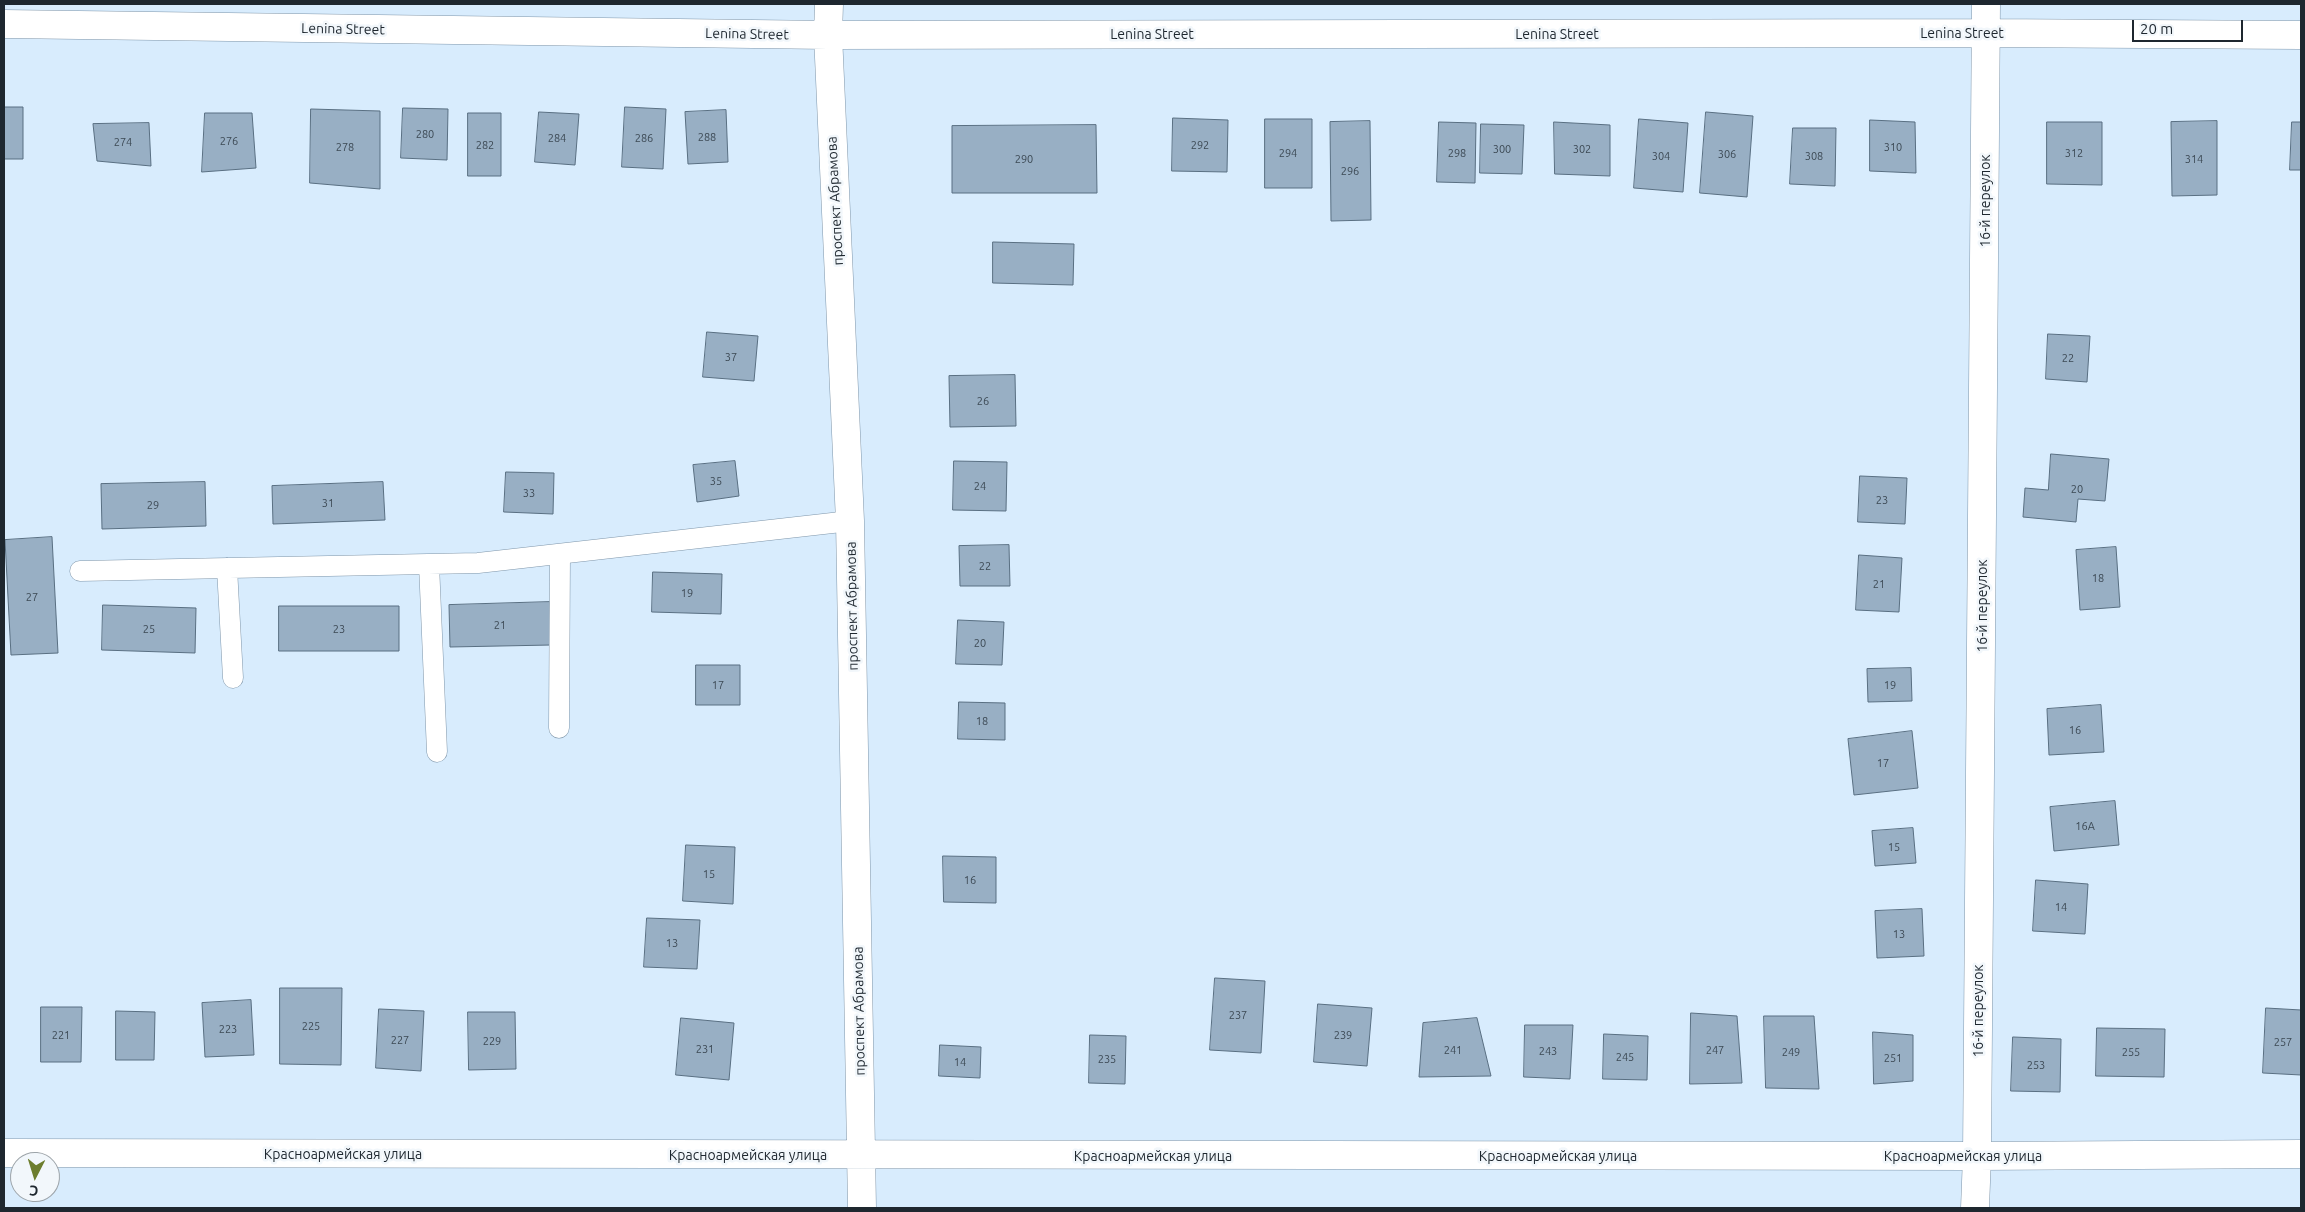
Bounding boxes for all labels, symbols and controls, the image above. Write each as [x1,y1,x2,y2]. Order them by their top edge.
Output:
scale bar [2135,10,2246,42]
street label: Lenina Street [301,20,385,38]
text: 20 m [2140,20,2173,37]
street label: Lenina Street [705,25,789,43]
street label: Lenina Street [1920,25,2004,41]
street label: Lenina Street [1110,26,1194,42]
street label: Lenina Street [1515,26,1599,42]
house number: 280 [416,127,434,141]
house number: 288 [698,130,716,144]
house number: 284 [548,131,566,145]
house number: 286 [635,131,653,145]
house number: 276 [220,134,238,148]
house number: 274 [114,135,132,149]
street label: проспект Абрамова [823,136,847,266]
house number: 282 [476,138,494,152]
house number: 292 [1191,138,1209,152]
house number: 278 [336,140,354,154]
house number: 310 [1884,140,1902,154]
house number: 300 [1493,142,1511,156]
house number: 302 [1573,142,1591,156]
house number: 294 [1279,146,1297,160]
house number: 298 [1448,146,1466,160]
house number: 312 [2065,146,2083,160]
house number: 306 [1718,147,1736,161]
house number: 304 [1652,149,1670,163]
house number: 308 [1805,149,1823,163]
house number: 290 [1015,152,1033,166]
house number: 314 [2185,152,2203,166]
street label: 16-й переулок [1977,154,1993,248]
house number: 296 [1341,164,1359,178]
house number: 37 [725,350,737,364]
house number: 22 [2062,351,2074,365]
house number: 26 [977,394,989,408]
house number: 35 [710,474,722,488]
house number: 24 [974,479,986,493]
house number: 20 [2071,482,2083,496]
house number: 33 [523,486,535,500]
house number: 23 [1876,493,1888,507]
house number: 31 [322,496,334,510]
house number: 29 [147,498,159,512]
street label: проспект Абрамова [842,541,862,671]
house number: 22 [979,559,991,573]
street label: 16-й переулок [1974,559,1990,653]
house number: 18 [2092,571,2104,585]
house number: 21 [1873,577,1885,591]
house number: 19 [681,586,693,600]
house number: 27 [26,590,38,604]
house number: 21 [494,618,506,632]
house number: 25 [143,622,155,636]
house number: 23 [333,622,345,636]
house number: 20 [974,636,986,650]
house number: 17 [712,678,724,692]
house number: 19 [1884,678,1896,692]
house number: 18 [976,714,988,728]
house number: 16 [2069,723,2081,737]
house number: 17 [1877,756,1889,770]
house number: 16А [2075,819,2095,833]
house number: 15 [1888,840,1900,854]
house number: 15 [703,867,715,881]
house number: 16 [964,873,976,887]
house number: 14 [2055,900,2067,914]
house number: 13 [1893,927,1905,941]
house number: 13 [666,936,678,950]
street label: проспект Абрамова [849,946,869,1076]
street label: 16-й переулок [1970,964,1986,1058]
house number: 237 [1229,1008,1247,1022]
house number: 225 [302,1019,320,1033]
house number: 223 [219,1022,237,1036]
house number: 221 [52,1028,70,1042]
house number: 239 [1334,1028,1352,1042]
house number: 227 [391,1033,409,1047]
house number: 229 [483,1034,501,1048]
house number: 257 [2274,1035,2292,1049]
house number: 231 [696,1042,714,1056]
house number: 241 [1444,1043,1462,1057]
house number: 247 [1706,1043,1724,1057]
house number: 243 [1539,1044,1557,1058]
house number: 249 [1782,1045,1800,1059]
house number: 255 [2122,1045,2140,1059]
house number: 245 [1616,1050,1634,1064]
house number: 251 [1884,1051,1902,1065]
house number: 235 [1098,1052,1116,1066]
house number: 14 [954,1055,966,1069]
house number: 253 [2027,1058,2045,1072]
street label: Красноармейская улица [264,1146,422,1162]
street label: Красноармейская улица [669,1147,827,1163]
street label: Красноармейская улица [1074,1148,1232,1164]
street label: Красноармейская улица [1479,1148,1637,1164]
street label: Красноармейская улица [1884,1148,2042,1164]
north arrow [10,1152,60,1202]
text: С [29,1183,39,1199]

